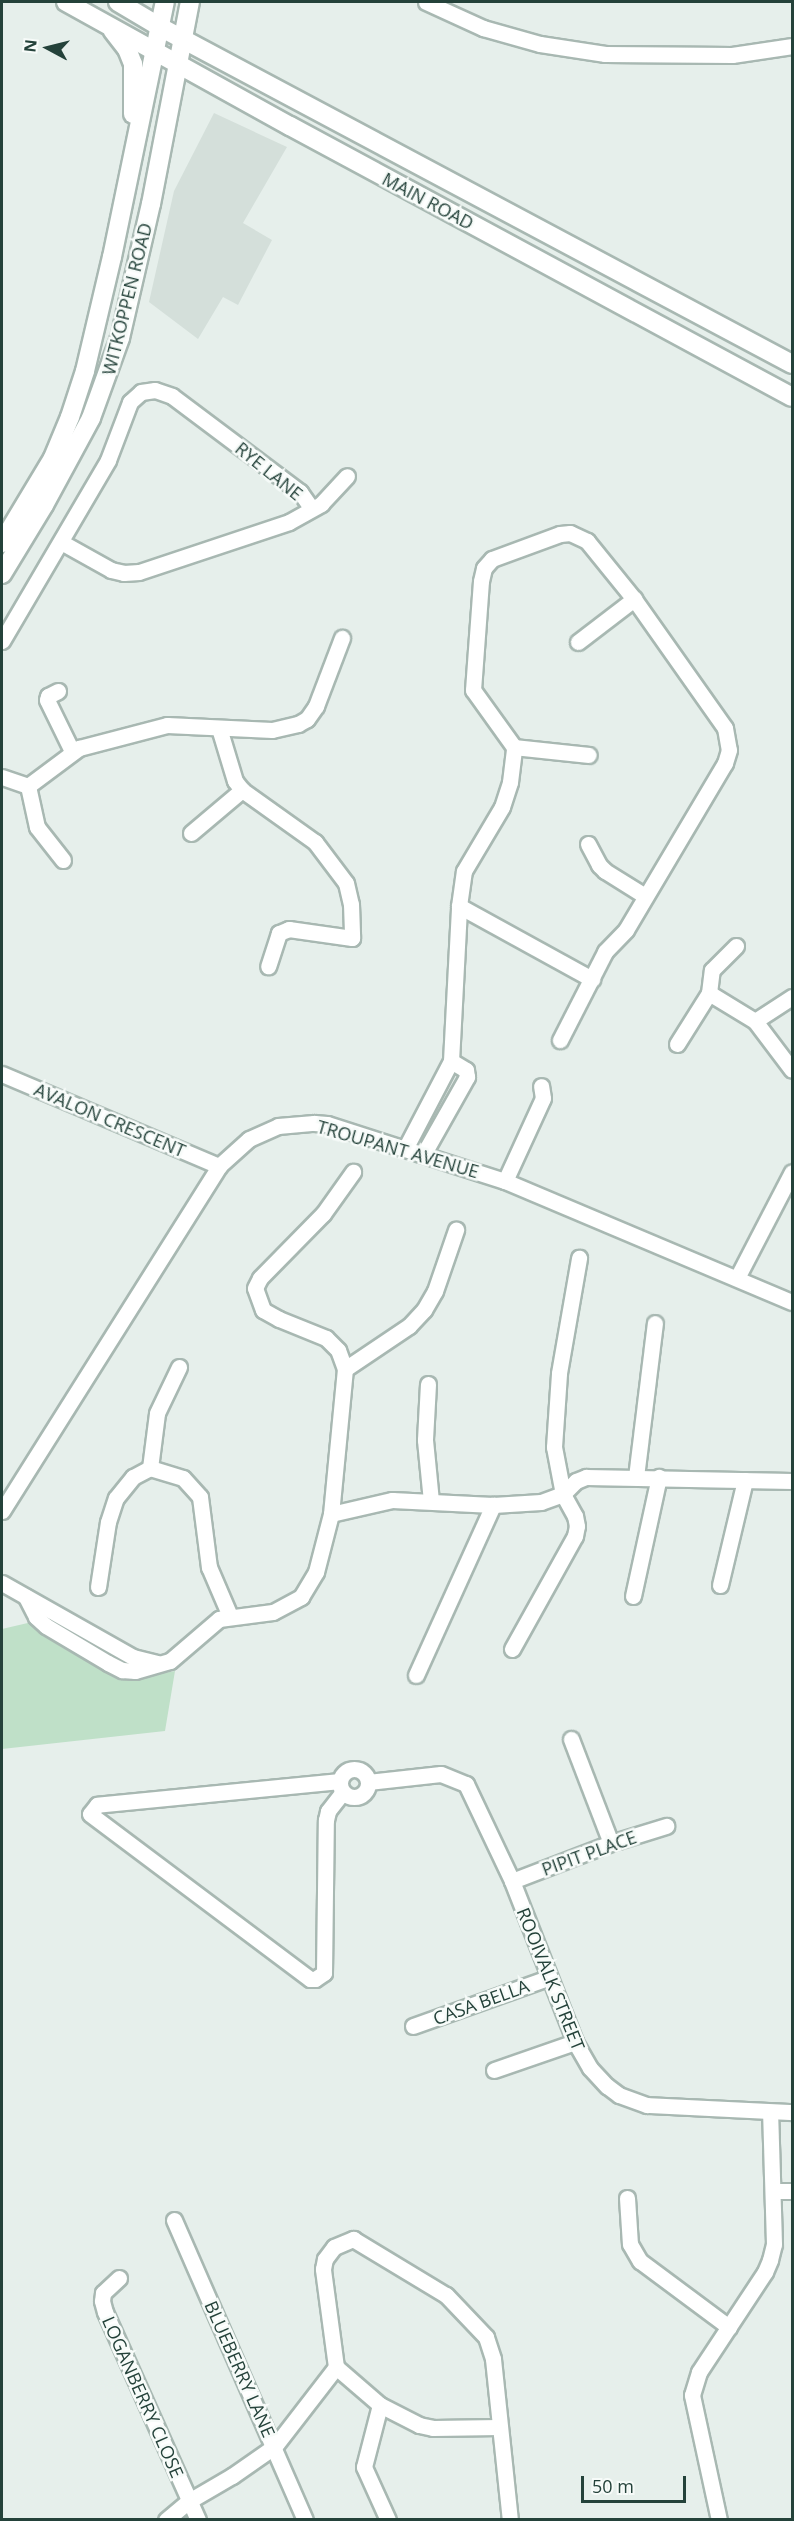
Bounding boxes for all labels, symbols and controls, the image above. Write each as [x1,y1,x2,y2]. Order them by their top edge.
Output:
north arrow [18,18,78,78]
text: N [18,38,42,54]
street label: MAIN ROAD [379,168,477,234]
street label: WITKOPPEN ROAD [98,221,156,377]
street label: RYE LANE [231,437,307,505]
street label: AVALON CRESCENT [31,1078,189,1162]
street label: TROUPANT AVENUE [315,1116,481,1182]
street label: PIPIT PLACE [539,1826,639,1880]
street label: ROOIVALK STREET [512,1904,590,2054]
street label: CASA BELLA [430,1975,532,2029]
street label: BLUEBERRY LANE [200,2297,280,2441]
street label: LOGANBERRY CLOSE [98,2313,188,2481]
scale bar [584,2464,689,2502]
text: 50 m [592,2474,634,2498]

